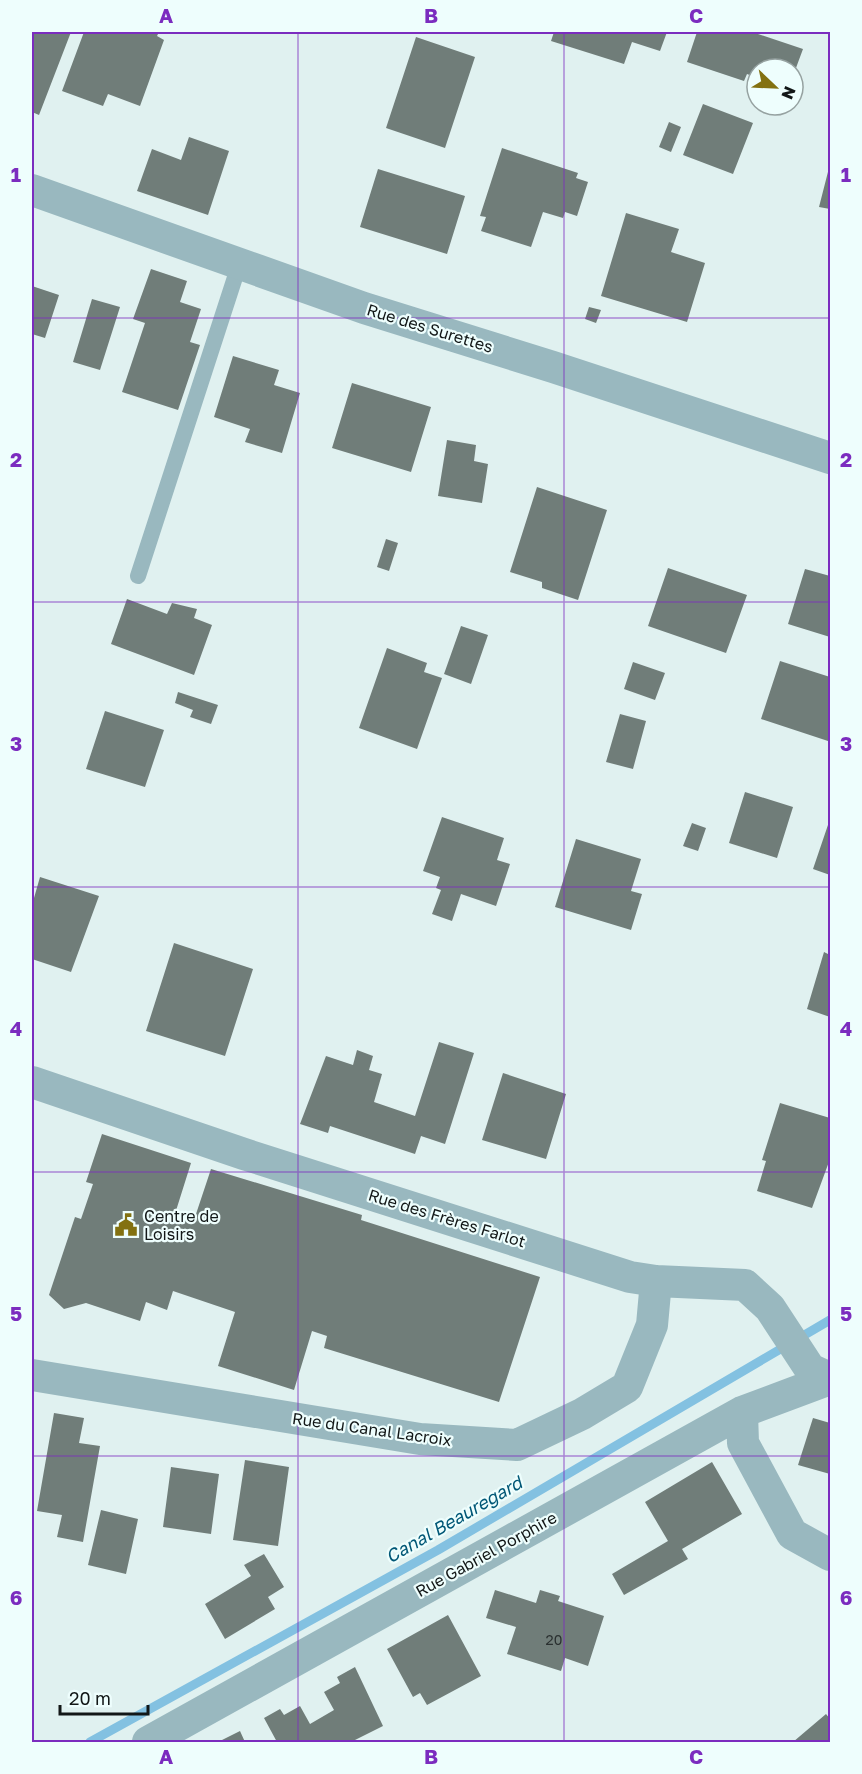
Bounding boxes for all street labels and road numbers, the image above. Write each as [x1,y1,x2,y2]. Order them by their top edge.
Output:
street label: Rue des Surettes [365,299,495,357]
street label: Rue des Frères Farlot [366,1185,528,1251]
street label: Rue du Canal Lacroix [291,1408,453,1450]
street label: Rue Gabriel Porphire [412,1507,560,1601]

